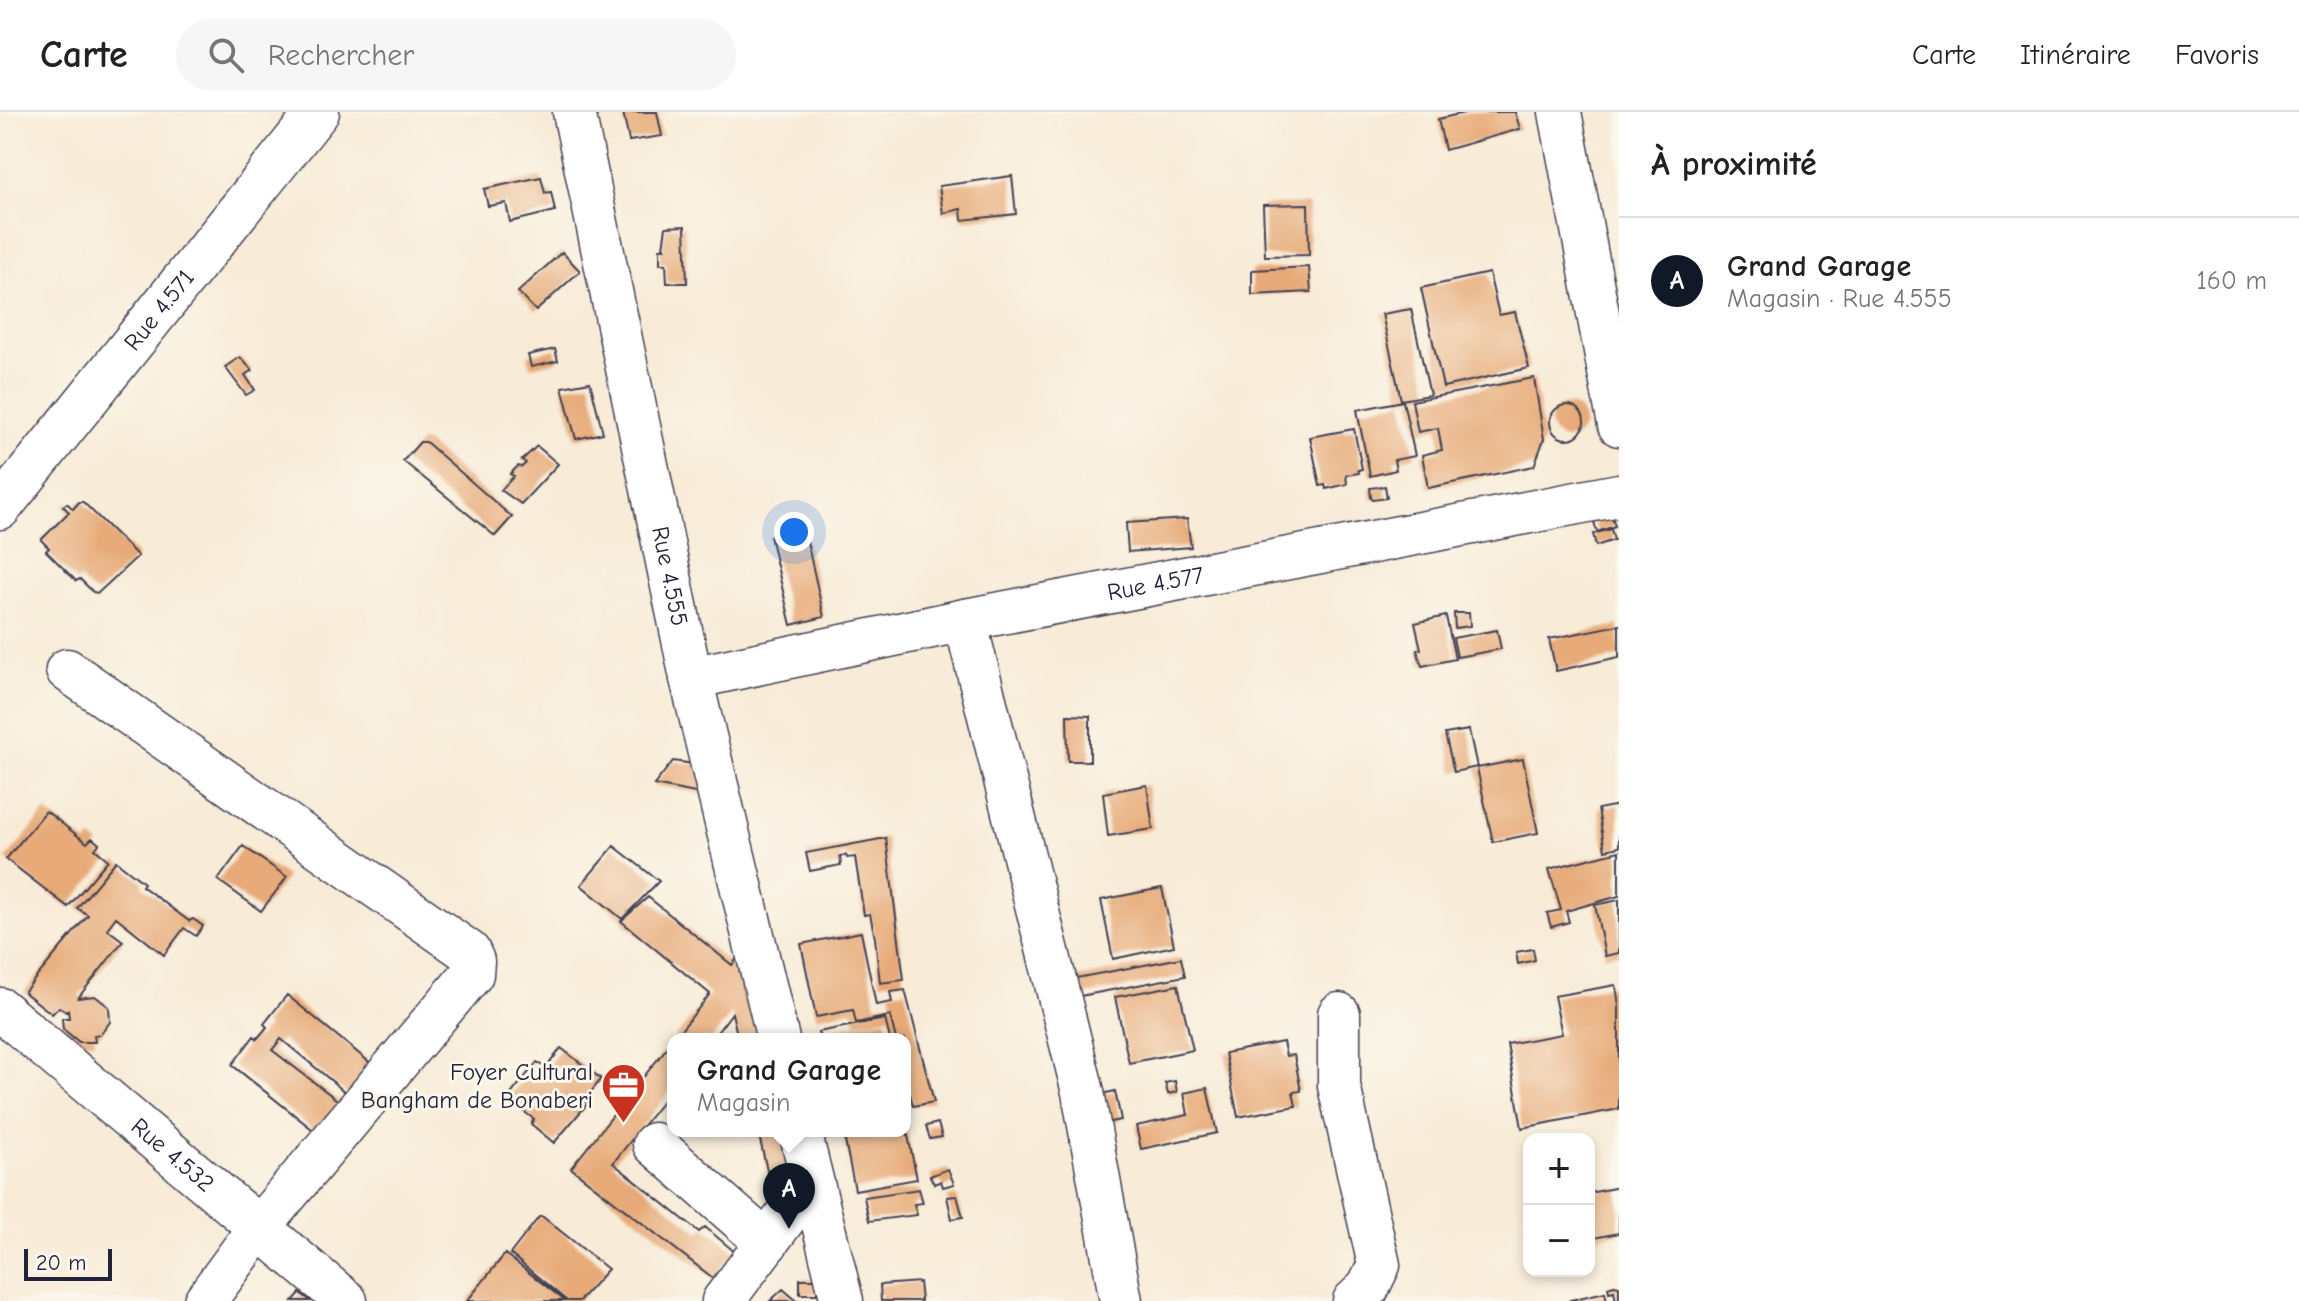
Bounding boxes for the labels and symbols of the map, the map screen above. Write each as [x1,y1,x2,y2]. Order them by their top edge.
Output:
street label: Rue 4.571 [118,264,200,356]
your location [774,512,814,552]
street label: Rue 4.555 [646,524,694,628]
street label: Rue 4.577 [1105,561,1206,607]
place label: Foyer Cultural Bangham de Bonaberi [361,1058,593,1114]
office icon: Foyer Cultural Bangham de Bonaberi [600,1062,648,1125]
street label: Rue 4.532 [126,1112,220,1198]
pin: A [763,1163,815,1229]
scale bar [24,1245,112,1281]

